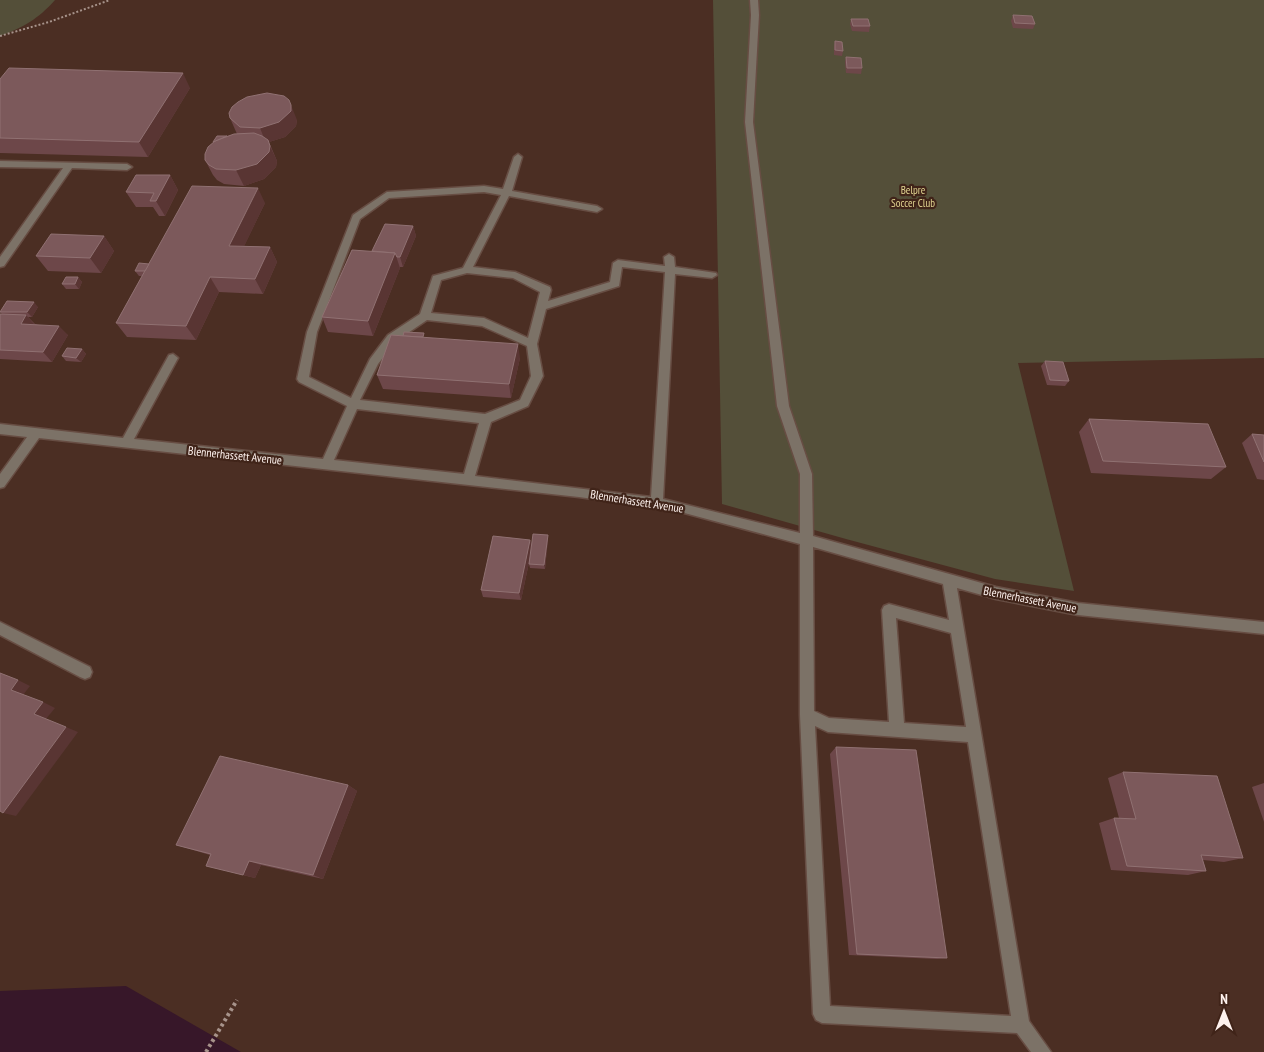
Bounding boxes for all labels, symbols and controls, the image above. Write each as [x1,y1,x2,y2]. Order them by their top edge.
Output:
park label: Belpre Soccer Club [891,183,935,210]
street label: Blennerhassett Avenue [187,443,283,467]
street label: Blennerhassett Avenue [589,486,685,516]
street label: Blennerhassett Avenue [982,583,1078,615]
north arrow [1199,987,1249,1037]
text: N [1220,990,1228,1008]

